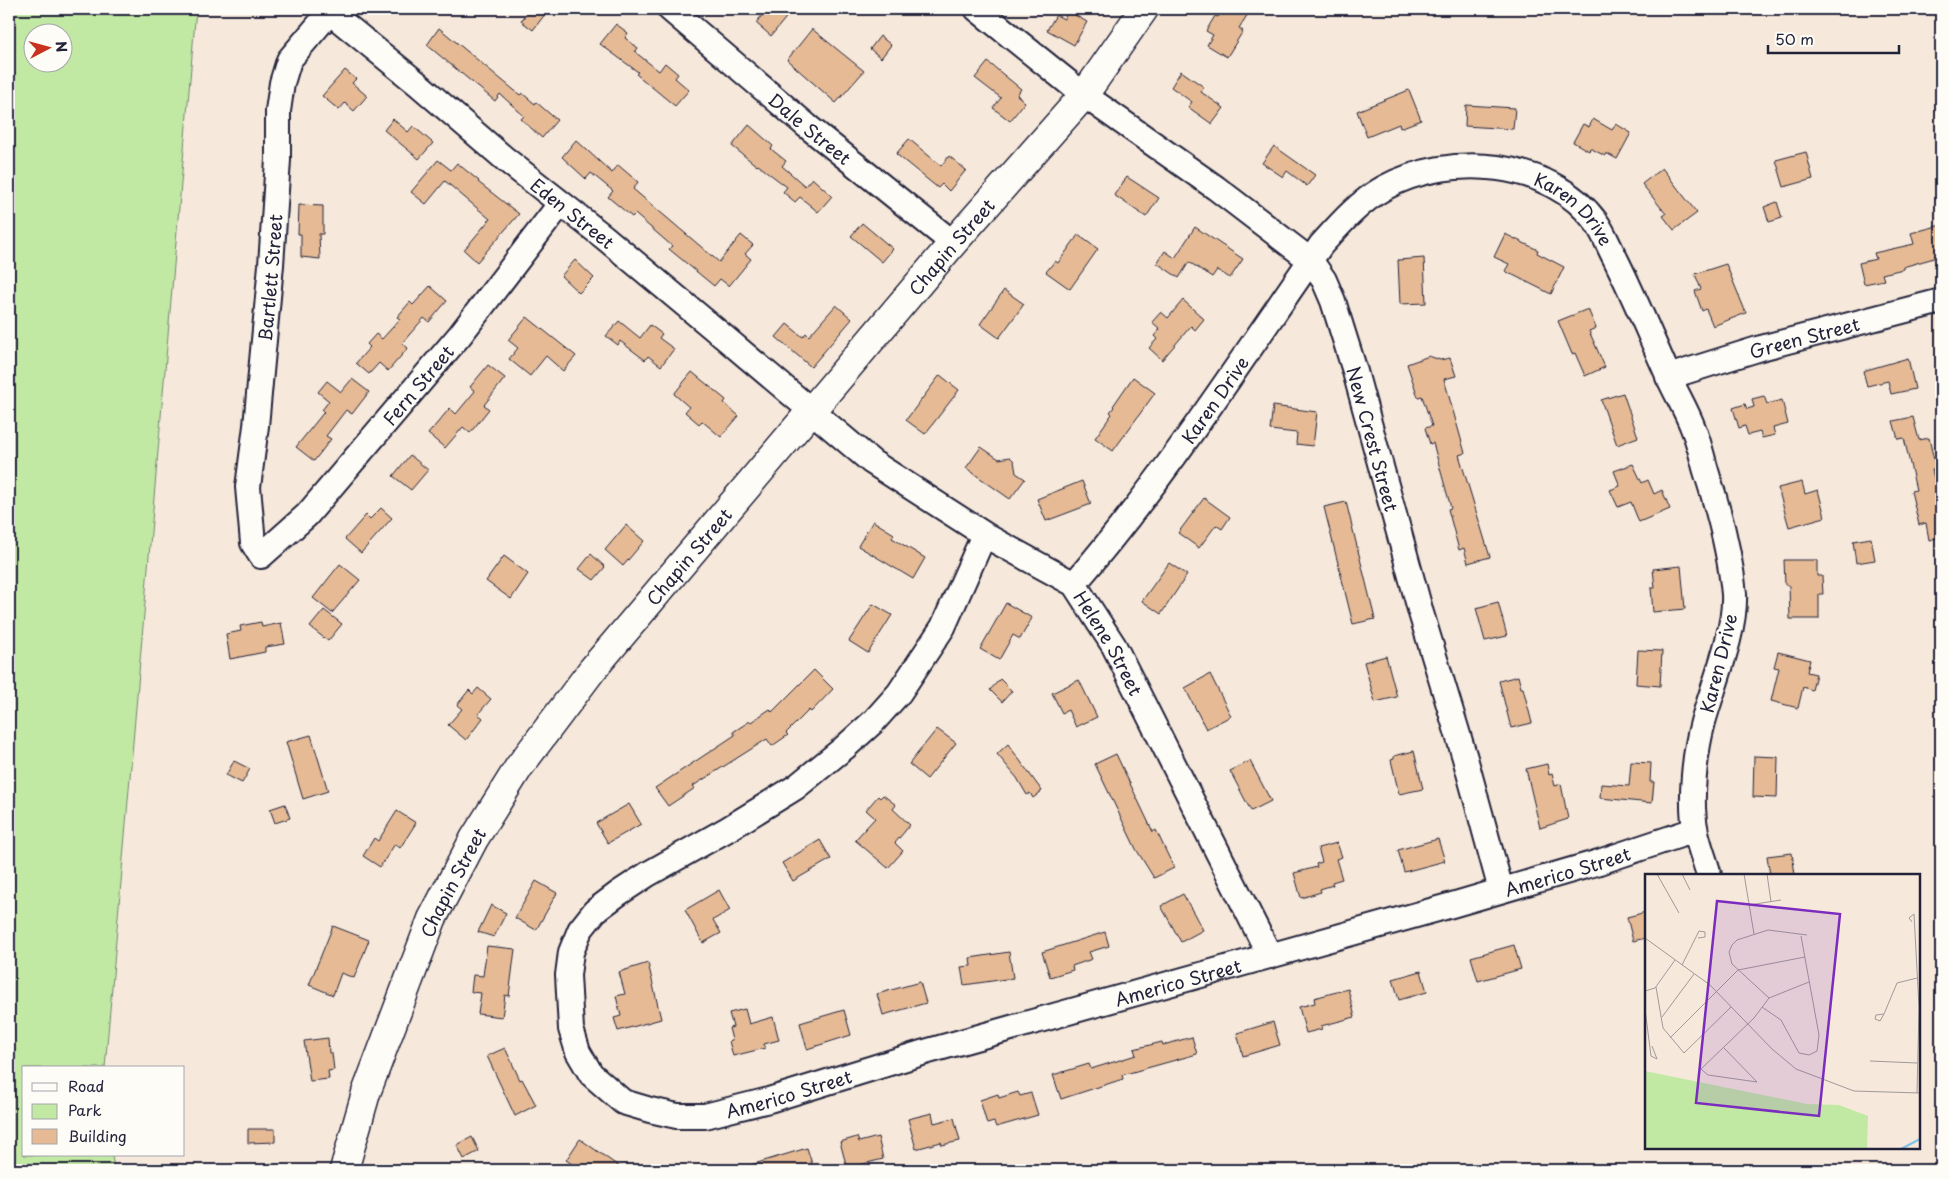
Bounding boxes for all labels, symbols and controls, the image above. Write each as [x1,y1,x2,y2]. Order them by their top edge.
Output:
north arrow [22,22,72,72]
scale bar [1768,22,1899,54]
text: 50 m [1775,27,1814,50]
text: N [50,40,72,53]
street label: Dale Street [763,86,858,170]
street label: Karen Drive [1530,165,1620,250]
street label: Eden Street [525,171,621,254]
street label: Chapin Street [901,192,1000,301]
street label: Bartlett Street [250,213,288,342]
street label: Green Street [1746,309,1862,364]
street label: Fern Street [376,339,460,431]
street label: Karen Drive [1174,350,1255,449]
street label: New Crest Street [1341,363,1406,514]
street label: Chapin Street [639,501,737,611]
street label: Helene Street [1068,585,1150,700]
street label: Karen Drive [1693,611,1743,715]
street label: Chapin Street [413,822,492,941]
street label: Americo Street [1501,839,1634,902]
inset map [1645,874,1920,1149]
street label: Americo Street [1112,951,1244,1012]
street label: Americo Street [723,1062,855,1124]
legend [22,1066,185,1156]
text: Road [68,1074,104,1097]
text: Park [68,1098,102,1121]
text: Building [68,1124,127,1147]

